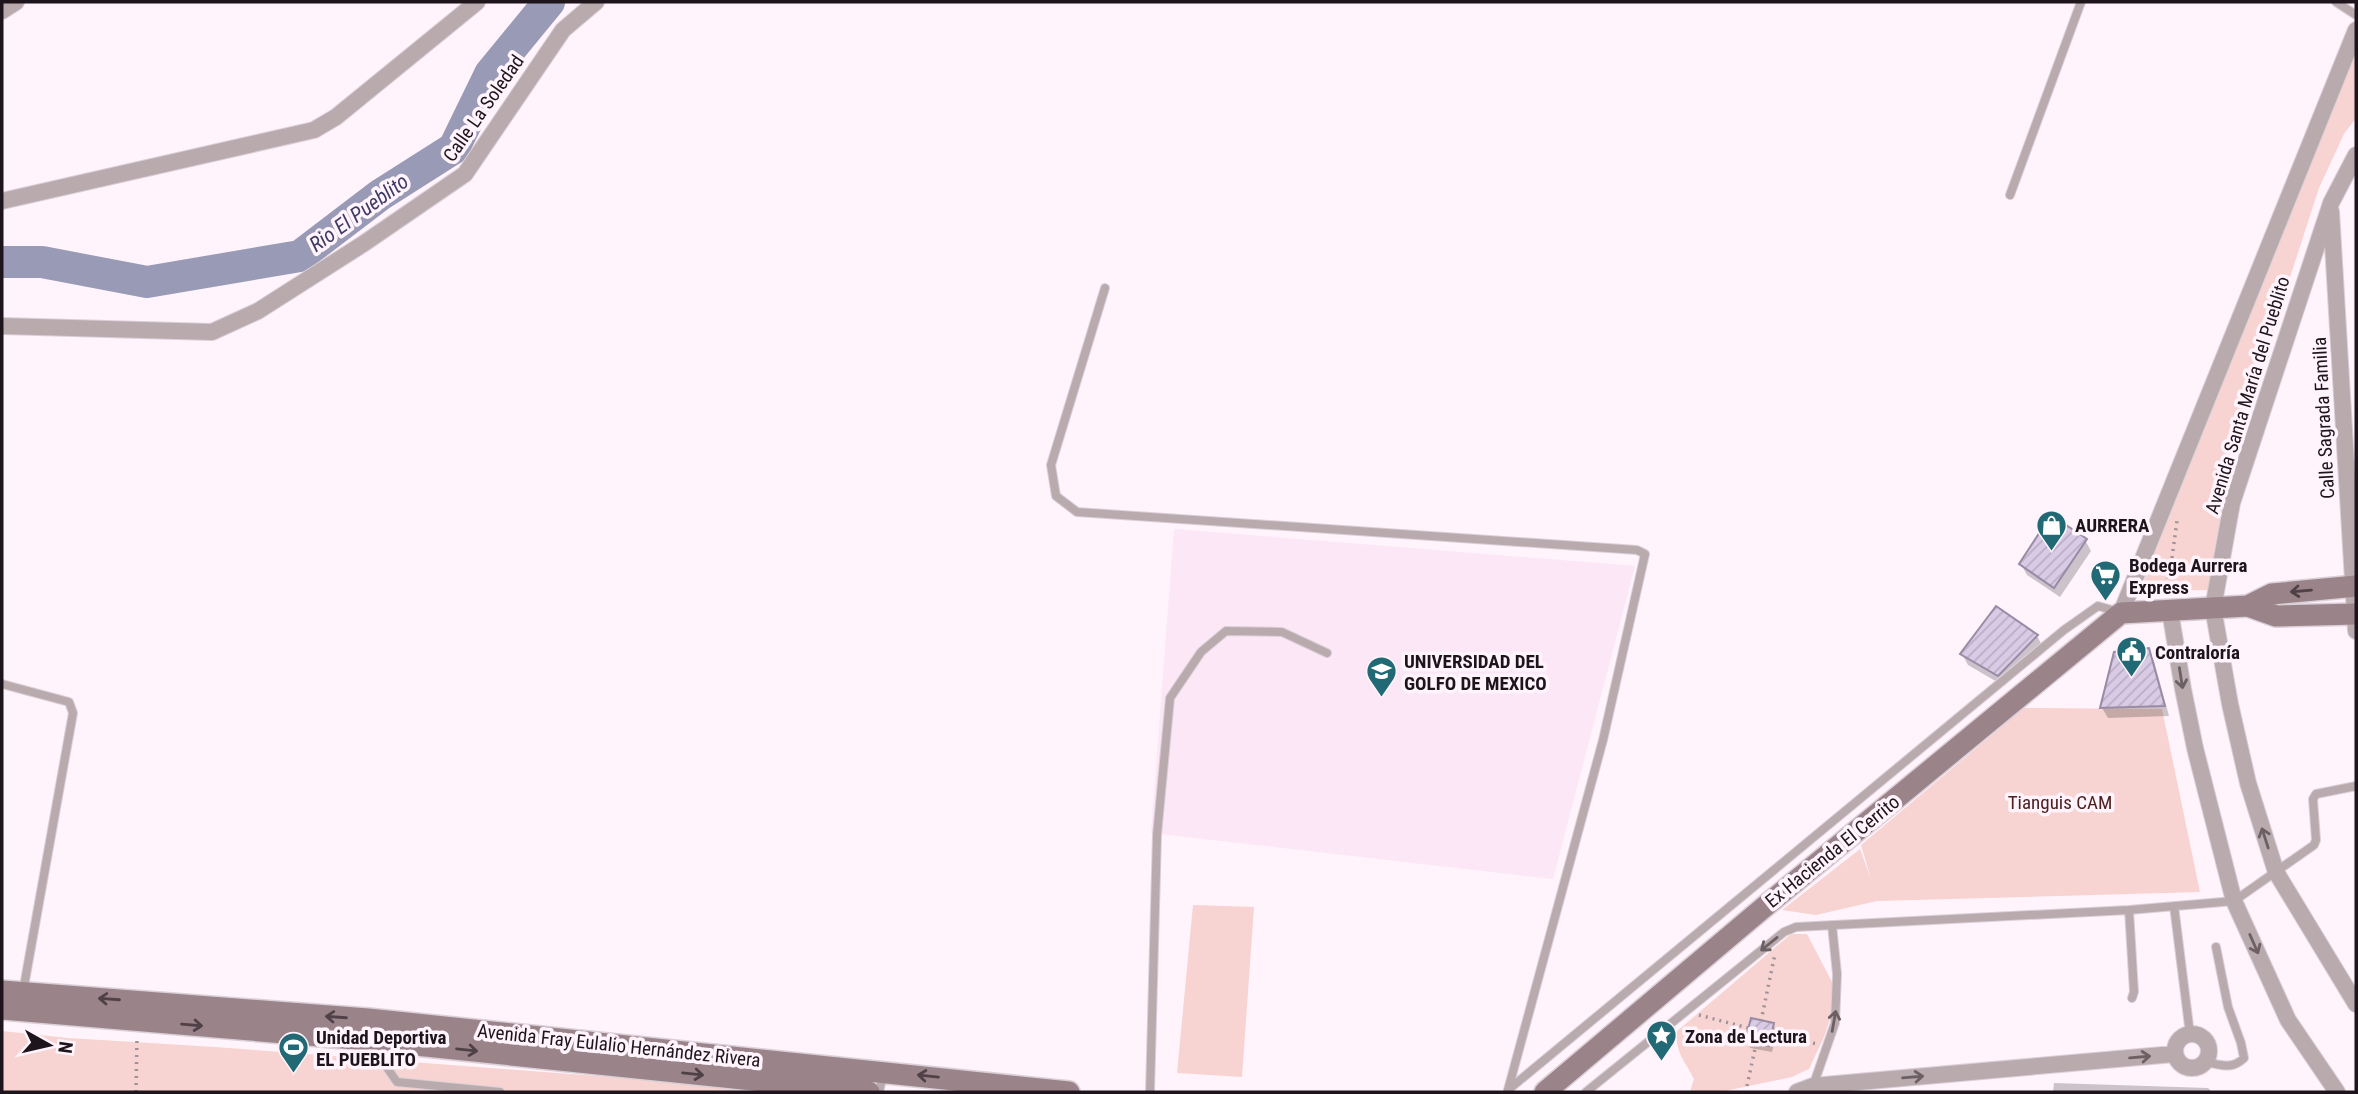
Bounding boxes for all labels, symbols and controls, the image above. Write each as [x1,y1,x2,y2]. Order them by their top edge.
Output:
street label: Calle La Soledad [438,51,529,166]
water label: Rio El Pueblito [305,169,413,257]
street label: Avenida Santa María del Pueblito [2200,274,2295,517]
street label: Calle Sagrada Familia [2308,336,2339,499]
shop icon: AURRERA [2035,508,2069,552]
place label: AURRERA [2075,514,2150,537]
place label: Bodega Aurrera Express [2129,554,2248,599]
supermarket icon: Bodega Aurrera Express [2089,559,2123,603]
one-way arrow [2290,585,2312,598]
public building icon: Contraloría [2115,635,2149,679]
place label: Contraloría [2155,641,2240,664]
place label: UNIVERSIDAD DEL GOLFO DE MEXICO [1404,650,1547,695]
school or university icon: UNIVERSIDAD DEL GOLFO DE MEXICO [1364,655,1398,699]
one-way arrow [2175,667,2188,689]
street label: Ex Hacienda El Cerrito [1761,790,1904,913]
park label: Tianguis CAM [2008,791,2112,814]
one-way arrow [2258,827,2270,849]
one-way arrow [2248,933,2261,955]
one-way arrow [1761,936,1779,952]
one-way arrow [99,992,121,1005]
north arrow [14,1010,84,1080]
one-way arrow [325,1010,348,1023]
one-way arrow [1828,1010,1841,1033]
one-way arrow [180,1019,203,1032]
street label: Avenida Fray Eulalio Hernández Rivera [476,1019,762,1072]
place icon: Zona de Lectura [1645,1019,1679,1063]
place label: Zona de Lectura [1685,1025,1807,1048]
place label: Unidad Deportiva EL PUEBLITO [316,1026,447,1071]
sports icon: Unidad Deportiva EL PUEBLITO [276,1031,310,1075]
text: N [53,1040,78,1055]
one-way arrow [455,1044,478,1057]
one-way arrow [2128,1050,2150,1063]
one-way arrow [682,1068,704,1081]
one-way arrow [917,1070,940,1083]
one-way arrow [1901,1070,1924,1083]

